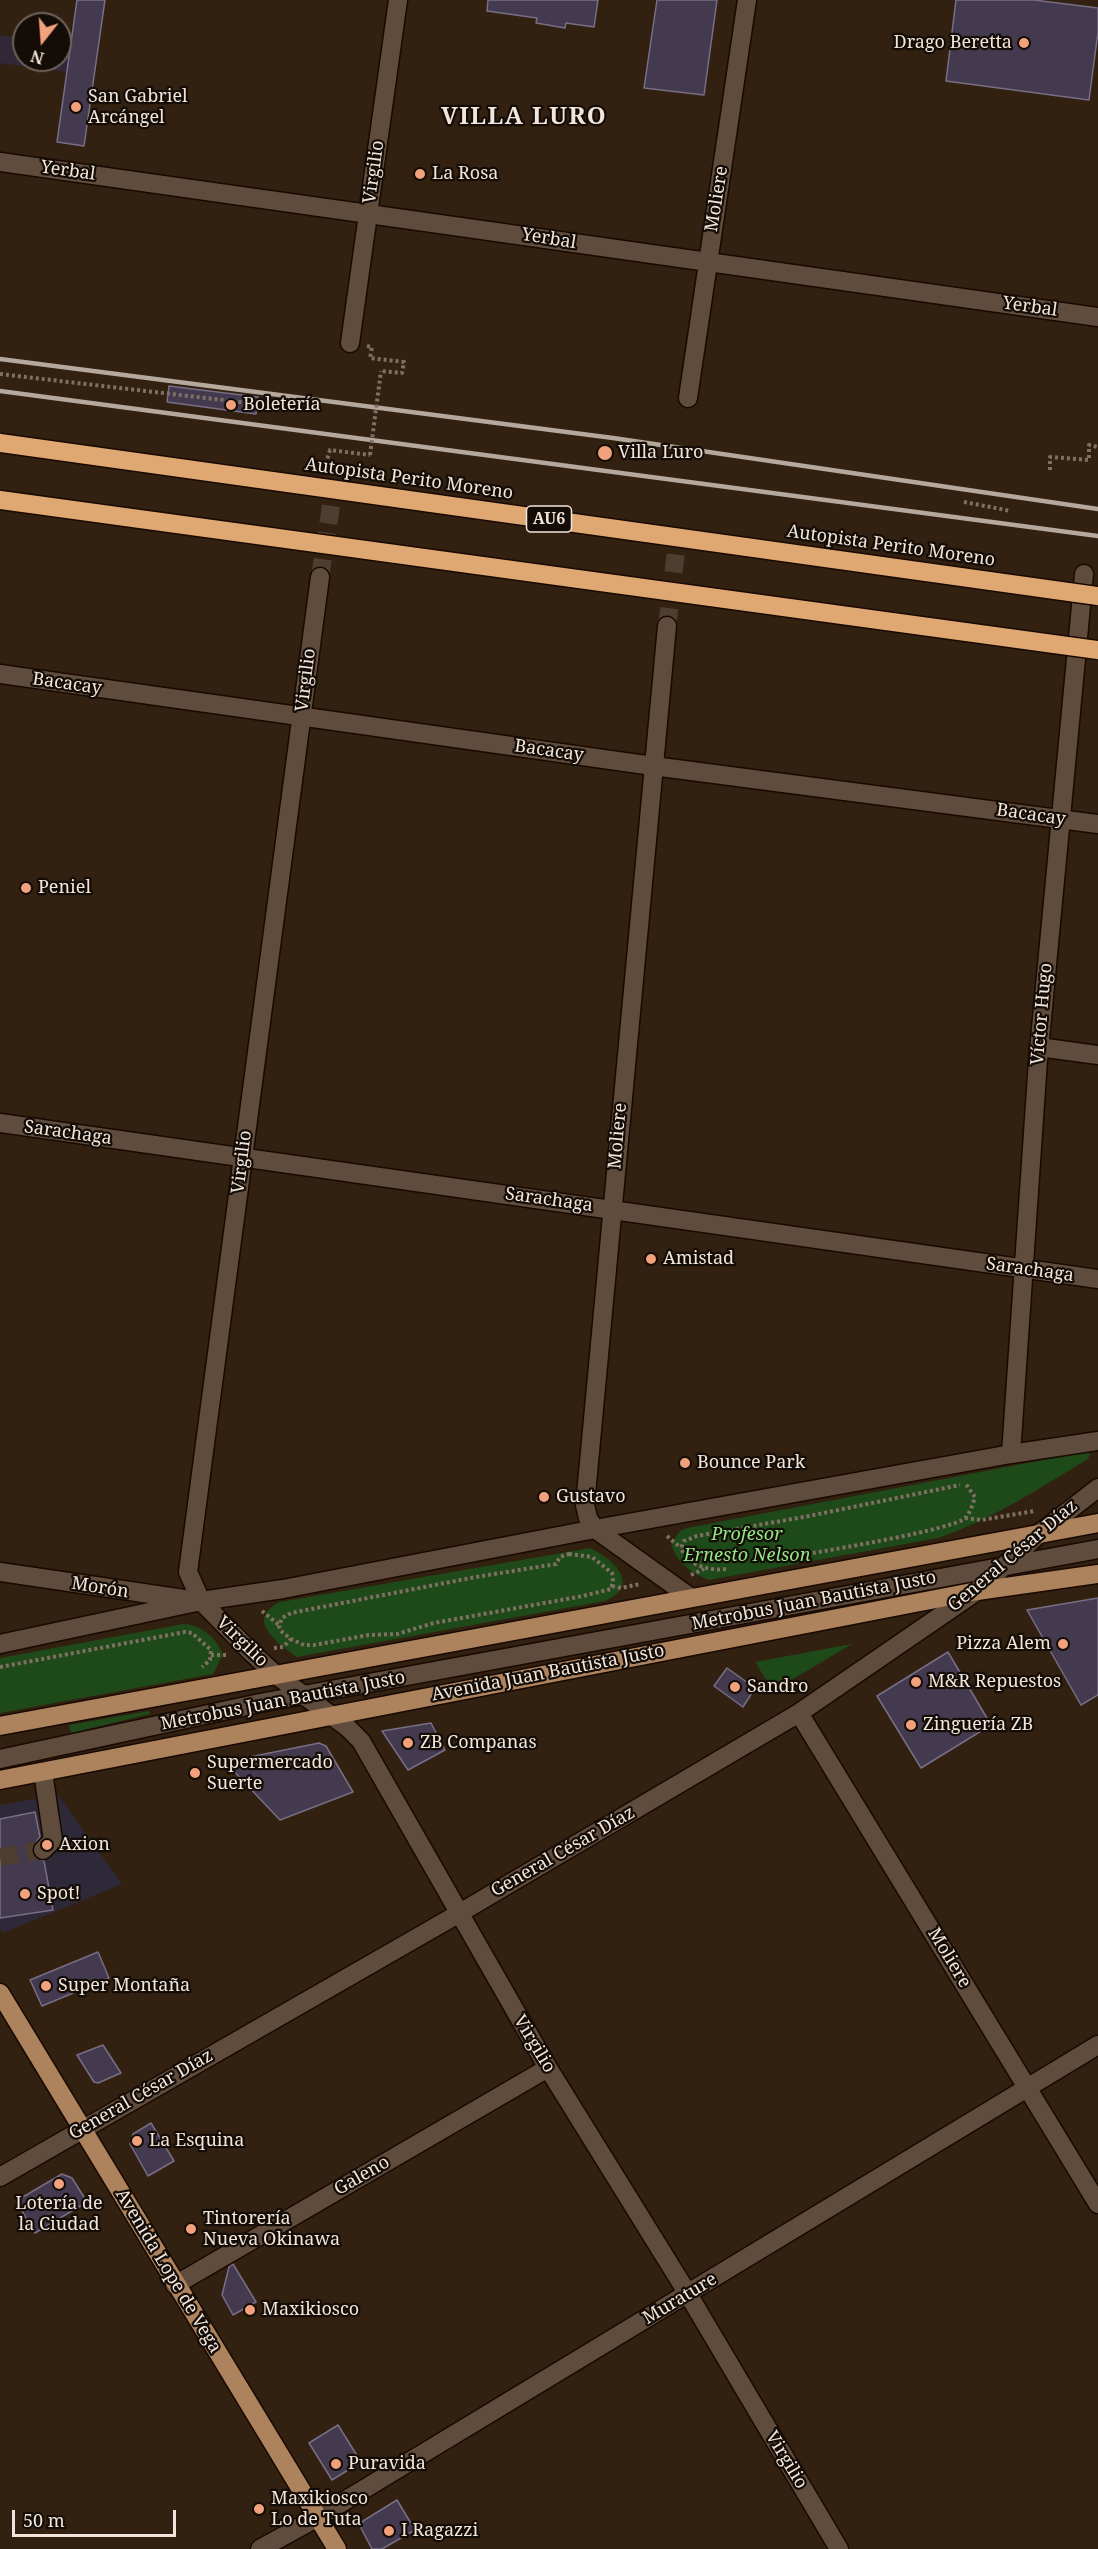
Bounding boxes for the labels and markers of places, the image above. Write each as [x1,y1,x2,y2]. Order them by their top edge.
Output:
place label: Drago Beretta [894,32,1012,54]
marker: Drago Beretta [1017,36,1031,50]
place label: San Gabriel Arcángel [88,86,188,128]
marker: San Gabriel Arcángel [69,100,83,114]
place label: La Rosa [432,163,498,185]
marker: La Rosa [413,167,427,181]
place label: Boletería [243,394,321,416]
marker: Boletería [224,398,238,412]
place label: Villa Luro [618,442,703,464]
marker: Villa Luro [596,444,614,462]
place label: Peniel [38,877,91,899]
marker: Peniel [19,881,33,895]
place label: Amistad [663,1248,734,1270]
marker: Amistad [644,1252,658,1266]
place label: Bounce Park [697,1452,805,1474]
marker: Bounce Park [678,1456,692,1470]
place label: Gustavo [556,1486,626,1508]
marker: Gustavo [537,1490,551,1504]
place label: Pizza Alem [956,1633,1051,1655]
marker: Pizza Alem [1056,1637,1070,1651]
place label: M&R Repuestos [928,1671,1061,1693]
marker: M&R Repuestos [909,1675,923,1689]
place label: Sandro [747,1676,808,1698]
marker: Sandro [728,1680,742,1694]
place label: Zinguería ZB [923,1714,1033,1736]
marker: Zinguería ZB [904,1718,918,1732]
place label: ZB Companas [420,1732,537,1754]
marker: ZB Companas [401,1736,415,1750]
place label: Supermercado Suerte [207,1752,333,1794]
marker: Supermercado Suerte [188,1766,202,1780]
place label: Axion [59,1834,110,1856]
marker: Axion [40,1838,54,1852]
place label: Spot! [37,1883,81,1905]
marker: Spot! [18,1887,32,1901]
place label: Super Montaña [58,1975,190,1997]
marker: Super Montaña [39,1979,53,1993]
place label: La Esquina [149,2130,244,2152]
marker: La Esquina [130,2134,144,2148]
marker: Lotería de la Ciudad [52,2177,66,2191]
place label: Lotería de la Ciudad [15,2193,103,2236]
place label: Tintorería Nueva Okinawa [203,2208,340,2250]
marker: Tintorería Nueva Okinawa [184,2222,198,2236]
place label: Maxikiosco [262,2299,359,2321]
marker: Maxikiosco [243,2303,257,2317]
place label: Puravida [348,2453,426,2475]
marker: Puravida [329,2457,343,2471]
place label: Maxikiosco Lo de Tuta [271,2488,368,2530]
marker: Maxikiosco Lo de Tuta [252,2502,266,2516]
place label: I Ragazzi [401,2520,478,2542]
marker: I Ragazzi [382,2524,396,2538]

